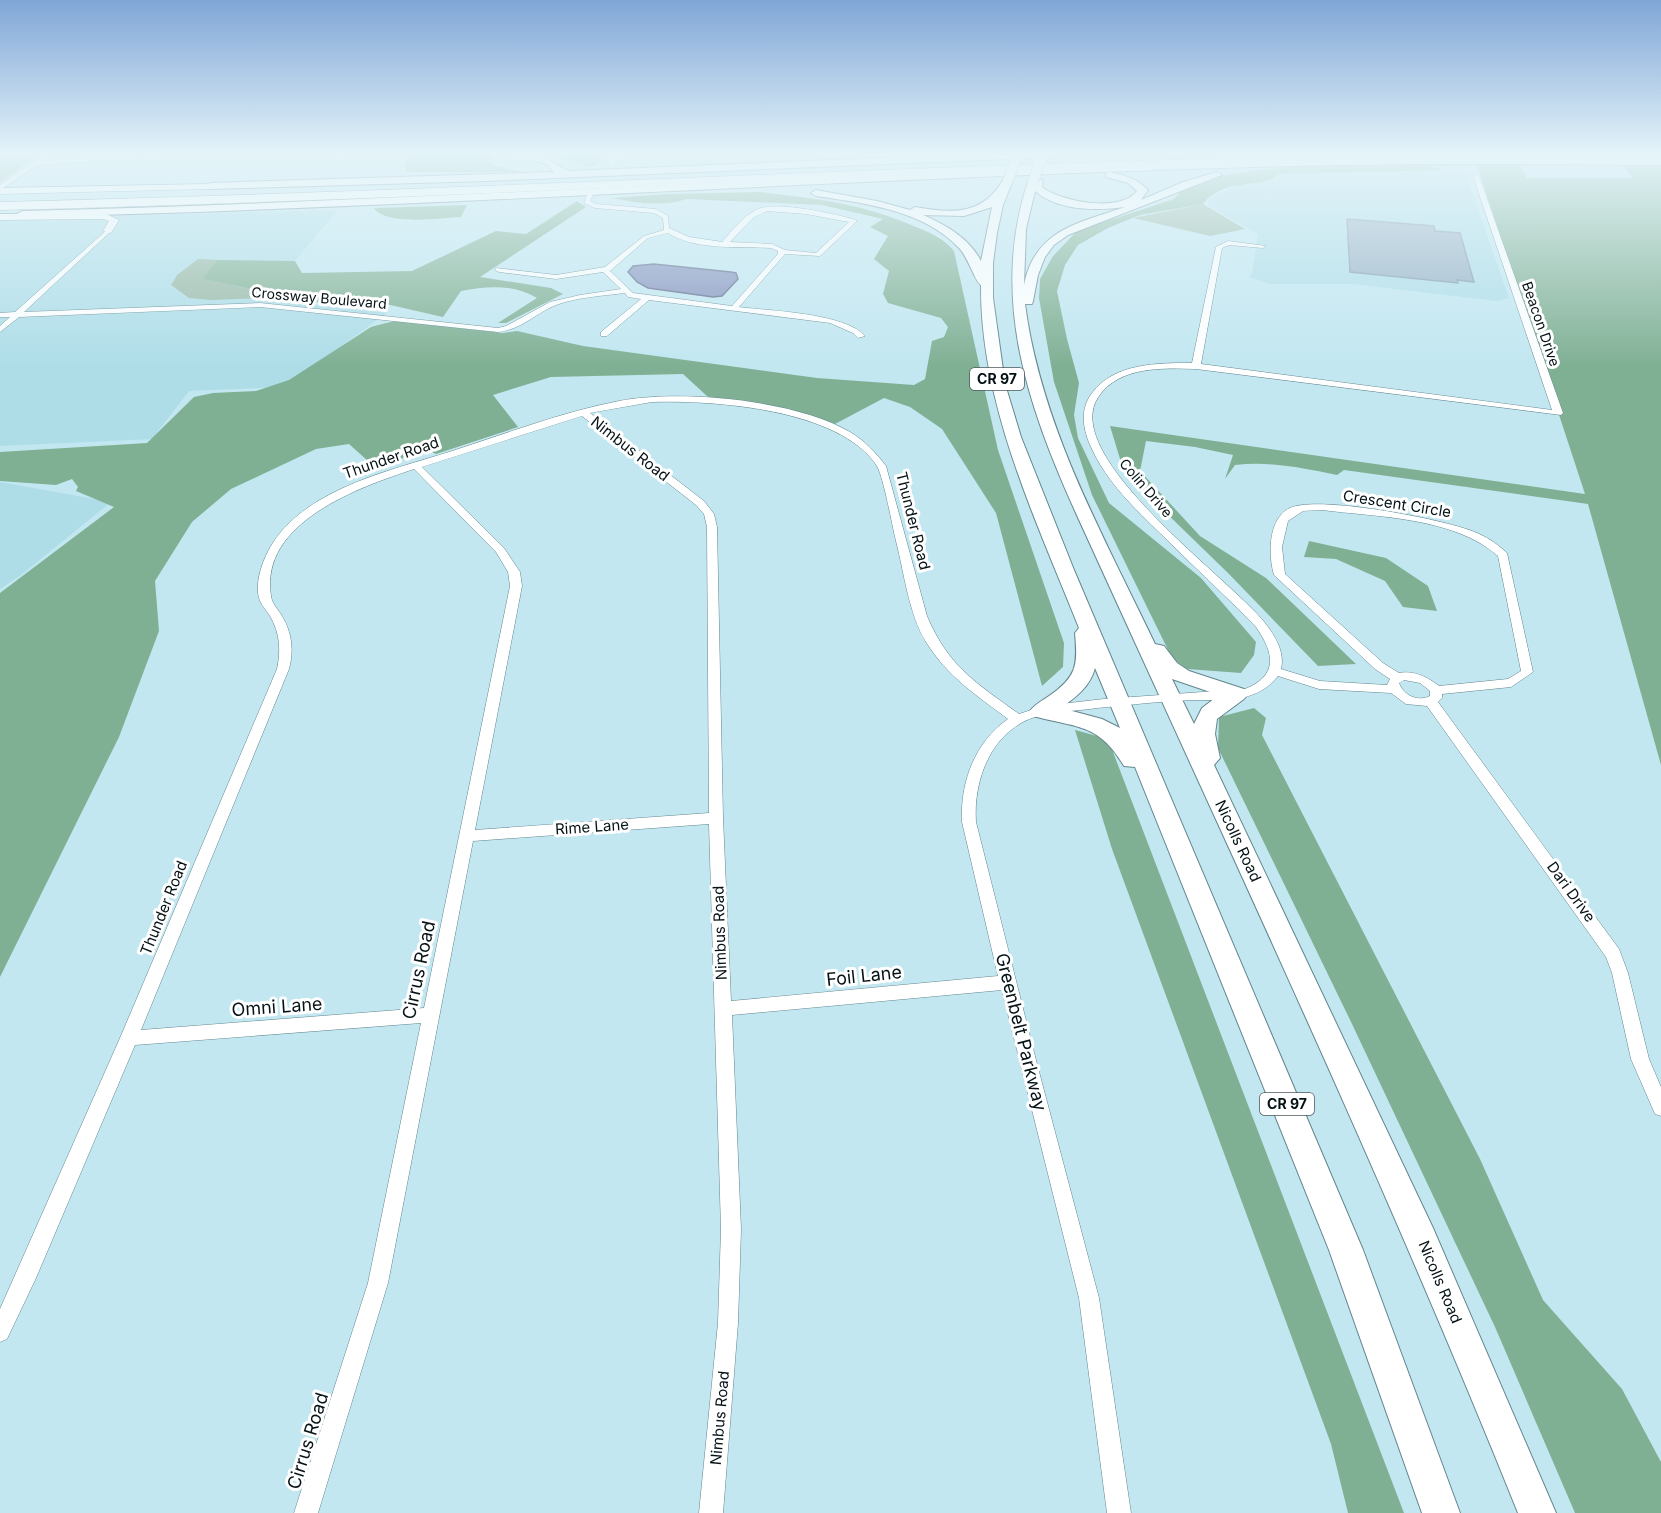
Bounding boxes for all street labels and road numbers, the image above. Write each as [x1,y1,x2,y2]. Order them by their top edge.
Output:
street label: Beacon Drive [1519,279,1564,369]
street label: Crossway Boulevard [251,283,387,312]
road number: CR 97 [970,368,1024,390]
street label: Nimbus Road [587,412,673,485]
street label: Thunder Road [340,432,441,483]
street label: Colin Drive [1116,455,1177,521]
street label: Thunder Road [892,470,935,572]
street label: Crescent Circle [1342,486,1453,521]
street label: Nicolls Road [1211,797,1266,885]
street label: Rime Lane [554,814,629,839]
street label: Thunder Road [136,858,191,958]
street label: Dari Drive [1543,858,1600,926]
street label: Nimbus Road [708,885,731,981]
street label: Cirrus Road [398,919,439,1021]
street label: Greenbelt Parkway [992,951,1051,1113]
street label: Foil Lane [825,961,903,990]
street label: Omni Lane [231,993,323,1020]
road number: CR 97 [1260,1093,1314,1115]
street label: Nicolls Road [1415,1238,1466,1326]
street label: Nimbus Road [706,1370,733,1466]
street label: Cirrus Road [283,1390,332,1492]

